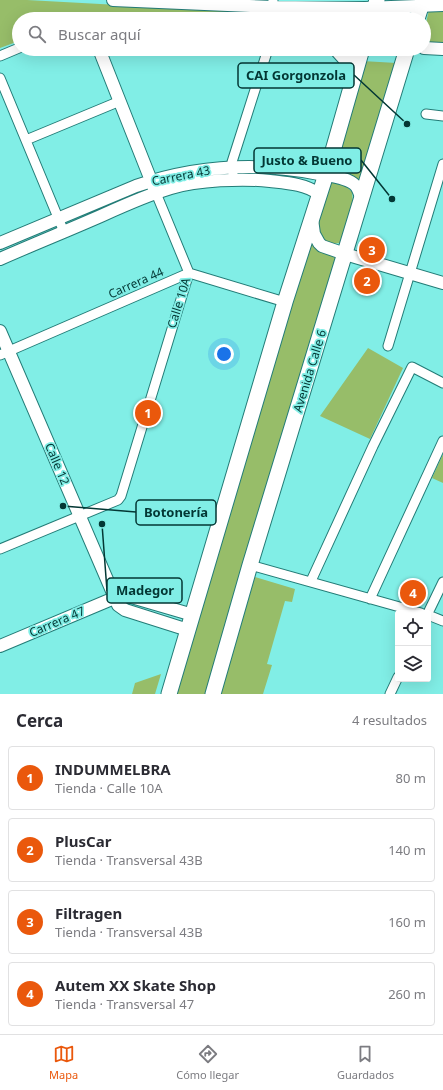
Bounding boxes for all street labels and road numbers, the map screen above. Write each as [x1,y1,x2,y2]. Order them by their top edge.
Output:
street label: Carrera 43 [150,162,212,189]
street label: Carrera 44 [105,263,166,302]
street label: Calle 10A [163,275,194,330]
street label: Avenida Calle 6 [289,327,330,414]
street label: Calle 12 [41,440,74,488]
street label: Carrera 47 [26,602,87,641]

